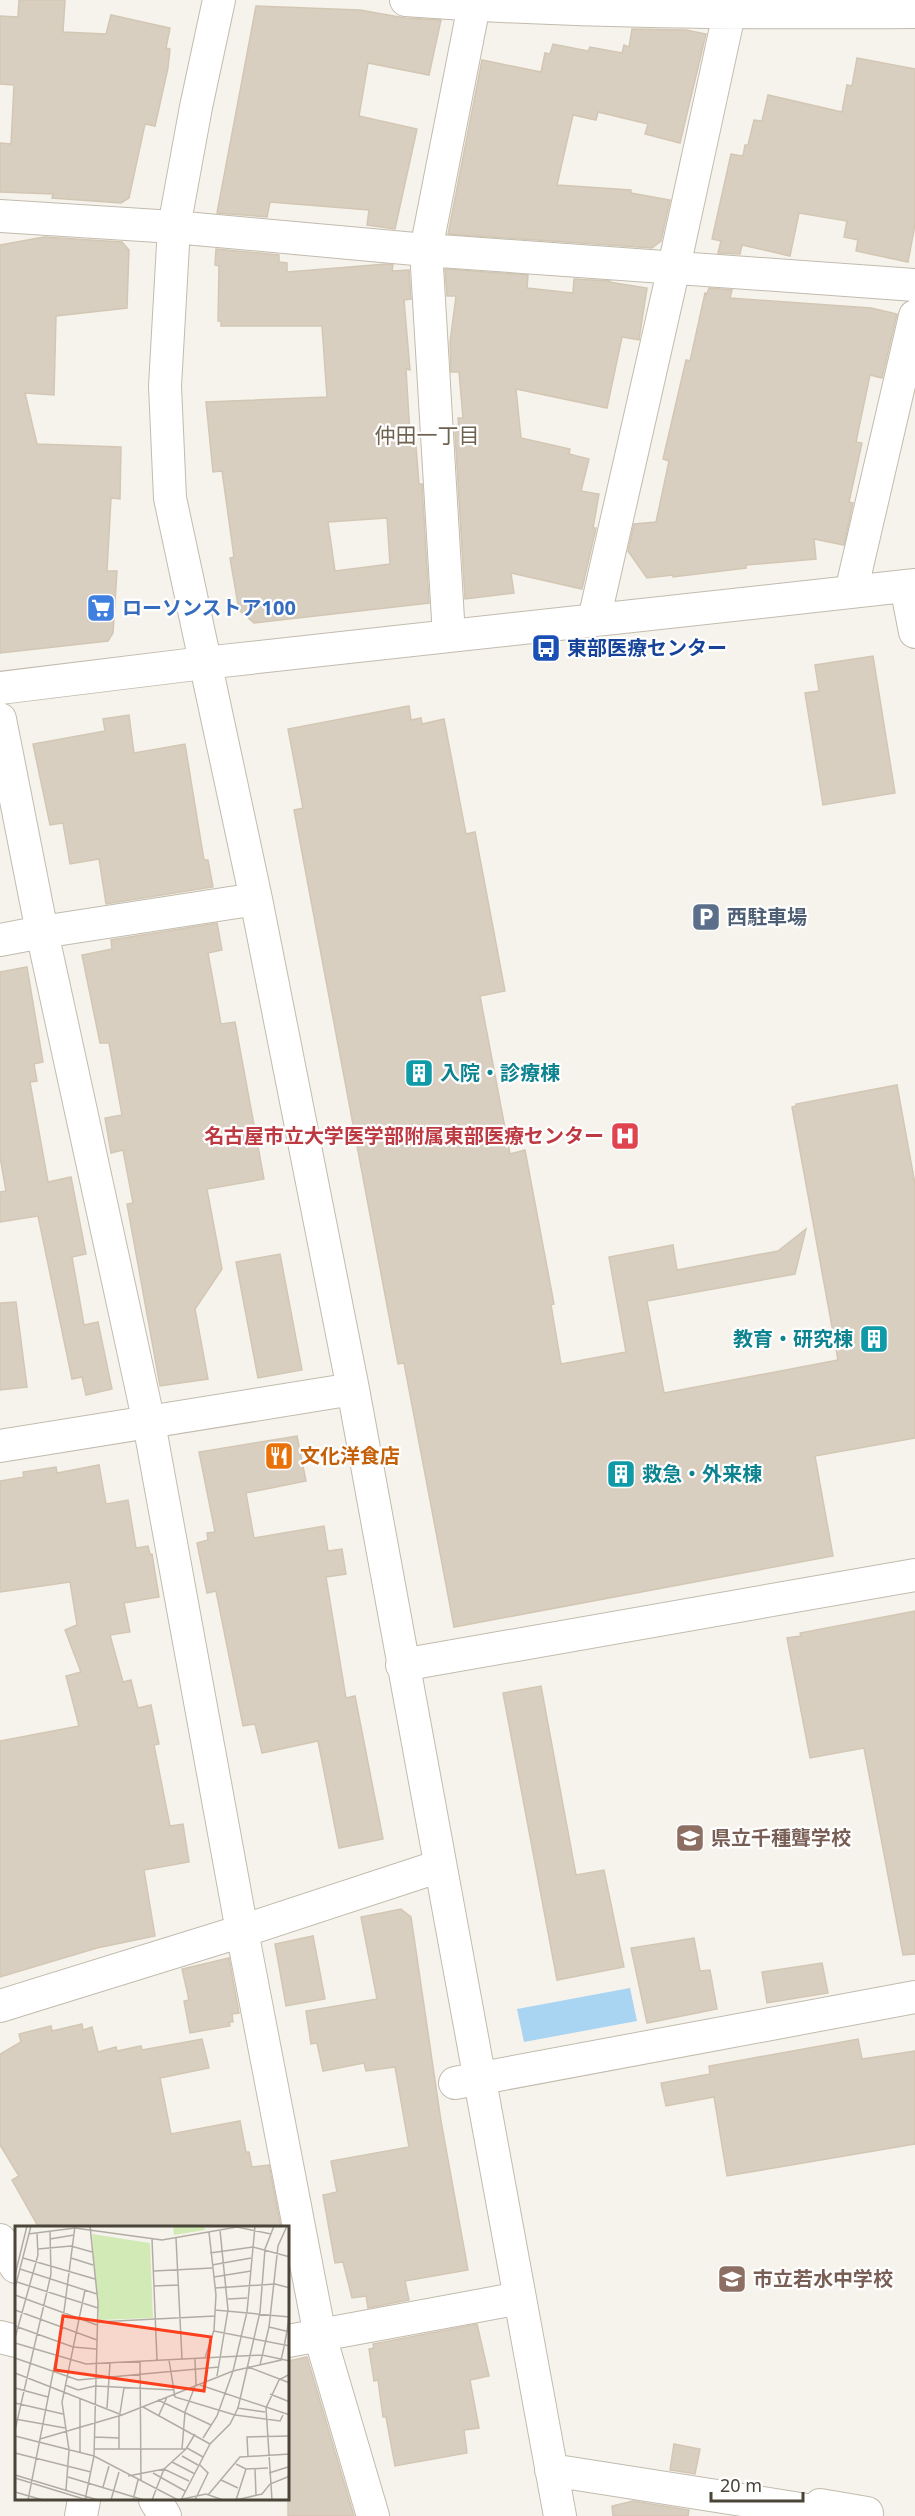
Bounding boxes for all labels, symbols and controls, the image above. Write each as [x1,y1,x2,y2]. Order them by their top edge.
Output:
district label: 仲田一丁目 [375,421,480,449]
supermarket icon: ローソンストア100 [85,592,117,624]
place label: ローソンストア100 [122,594,296,621]
bus stop icon: 東部医療センター [530,632,562,664]
place label: 東部医療センター [567,634,727,661]
parking icon: 西駐車場 [690,901,722,933]
place label: 西駐車場 [727,903,807,930]
building icon: 入院・診療棟 [403,1057,435,1089]
place label: 入院・診療棟 [440,1059,560,1086]
hospital icon: 名古屋市立大学医学部附属東部医療センター [609,1120,641,1152]
place label: 名古屋市立大学医学部附属東部医療センター [204,1122,604,1149]
building icon: 教育・研究棟 [858,1323,890,1355]
place label: 教育・研究棟 [733,1325,853,1352]
restaurant icon: 文化洋食店 [263,1440,295,1472]
place label: 文化洋食店 [300,1442,400,1469]
building icon: 救急・外来棟 [605,1458,637,1490]
place label: 救急・外来棟 [642,1460,762,1487]
school or university icon: 県立千種聾学校 [674,1822,706,1854]
place label: 県立千種聾学校 [711,1824,851,1851]
inset map [15,2226,290,2501]
school or university icon: 市立若水中学校 [716,2263,748,2295]
place label: 市立若水中学校 [753,2265,893,2292]
scale bar [711,2465,802,2503]
text: 20 m [720,2473,762,2497]

